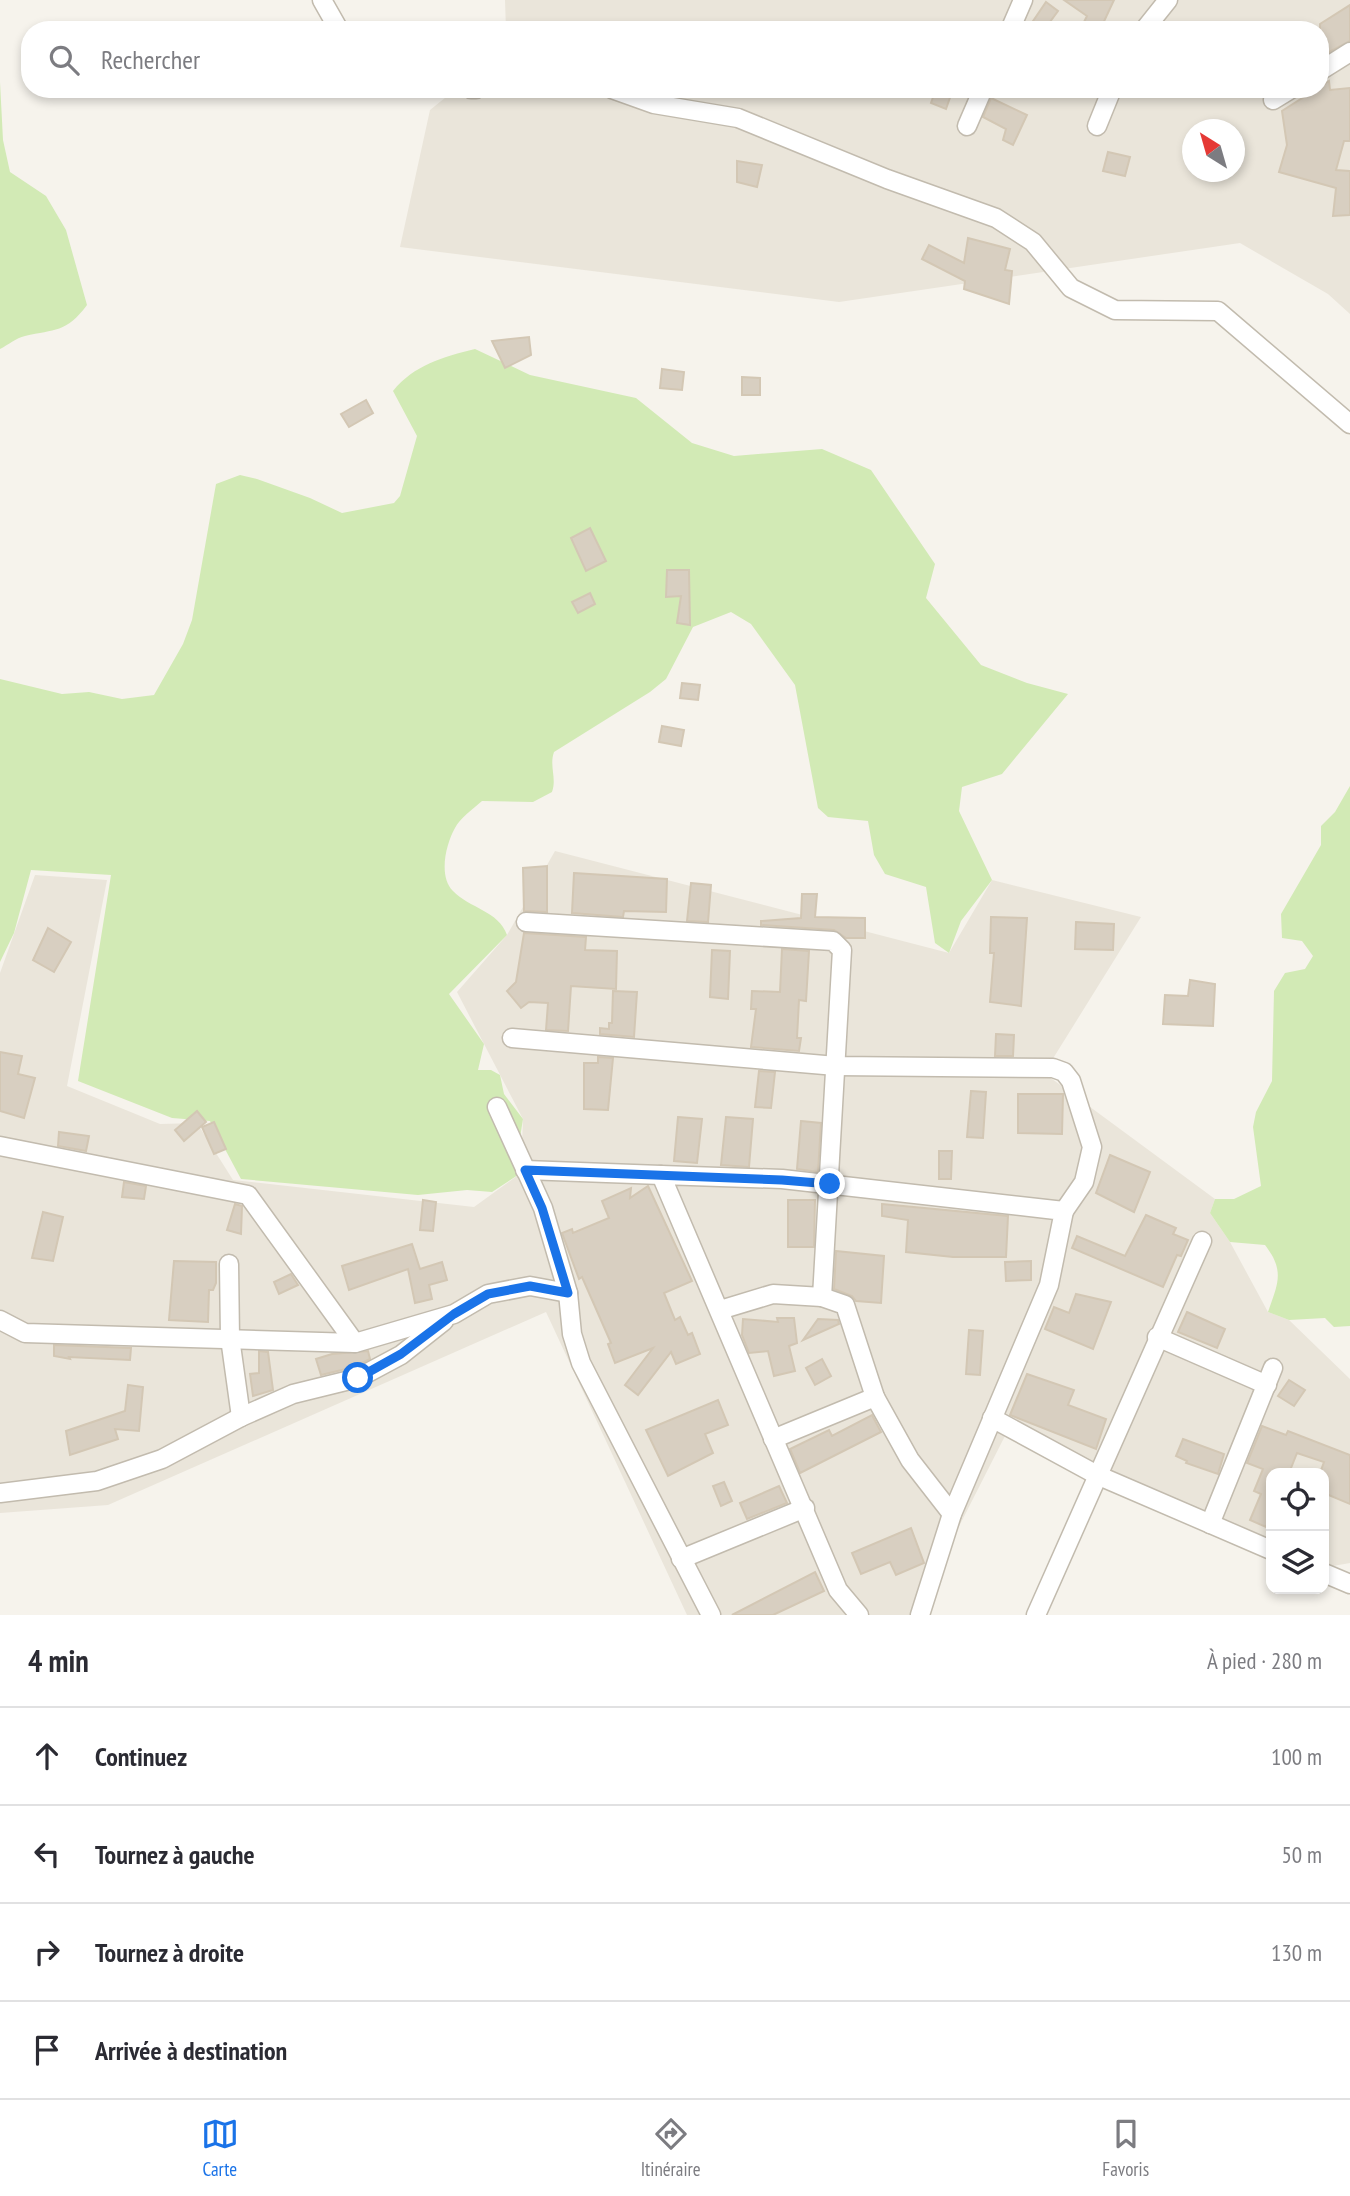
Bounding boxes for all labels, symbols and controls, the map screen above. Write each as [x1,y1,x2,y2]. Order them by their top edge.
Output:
search box [21,21,1329,98]
icon: search [45,41,83,79]
text: Rechercher [101,43,200,76]
north arrow [1182,119,1245,182]
route end [814,1168,845,1199]
route start [342,1362,373,1393]
map controls [1266,1468,1329,1594]
button: locate [1266,1468,1329,1531]
button: layers [1266,1531,1329,1594]
text: 4 min [28,1641,89,1680]
text: À pied · 280 m [1207,1646,1322,1675]
icon: ahead [28,1737,66,1775]
text: Continuez [95,1740,187,1773]
text: 100 m [1271,1742,1322,1771]
icon: left [28,1835,66,1873]
text: Tournez à gauche [95,1838,255,1871]
text: 50 m [1281,1840,1322,1869]
icon: right [28,1933,66,1971]
text: Tournez à droite [95,1936,244,1969]
text: 130 m [1271,1938,1322,1967]
icon: arrive [28,2031,66,2069]
text: Arrivée à destination [95,2034,287,2067]
tab: Carte [201,2115,239,2181]
tab: Itinéraire [641,2115,701,2181]
tab: Favoris [1102,2115,1149,2181]

